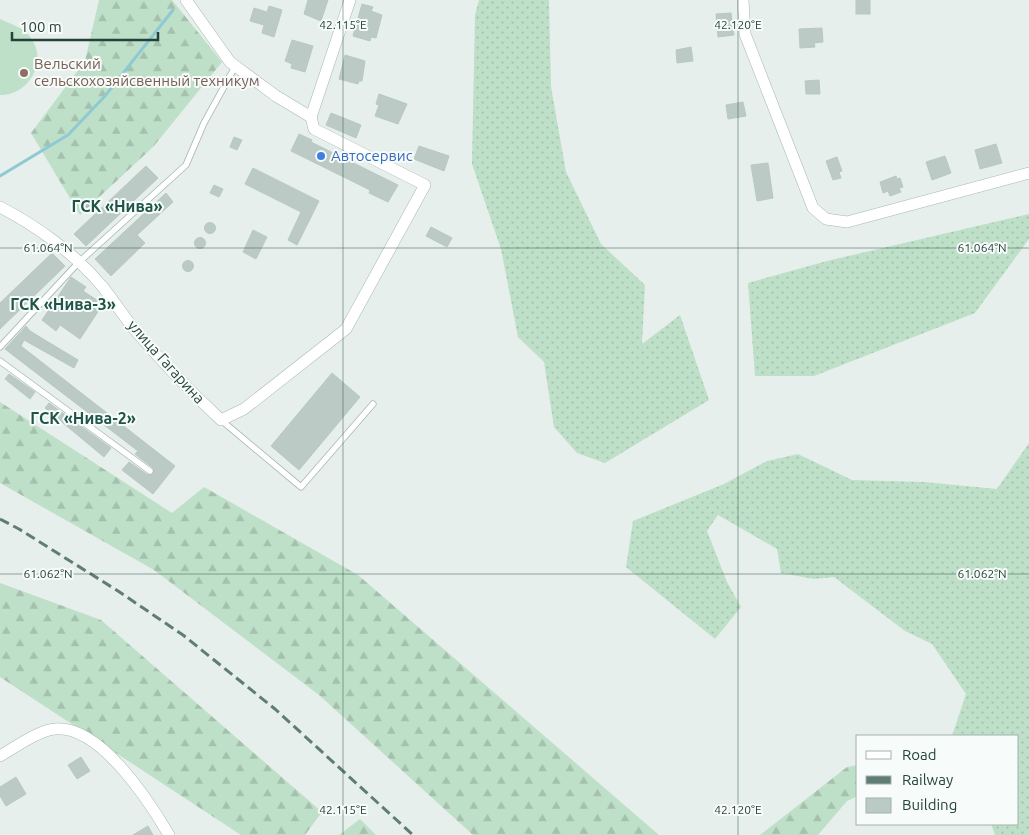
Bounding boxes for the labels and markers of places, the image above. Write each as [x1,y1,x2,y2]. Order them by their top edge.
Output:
place label: Вельский сельскохозяйсвенный техникум [34,55,260,89]
marker: Вельский сельскохозяйсвенный техникум [18,67,30,79]
place label: Автосервис [331,147,413,164]
marker: Автосервис [315,150,327,162]

